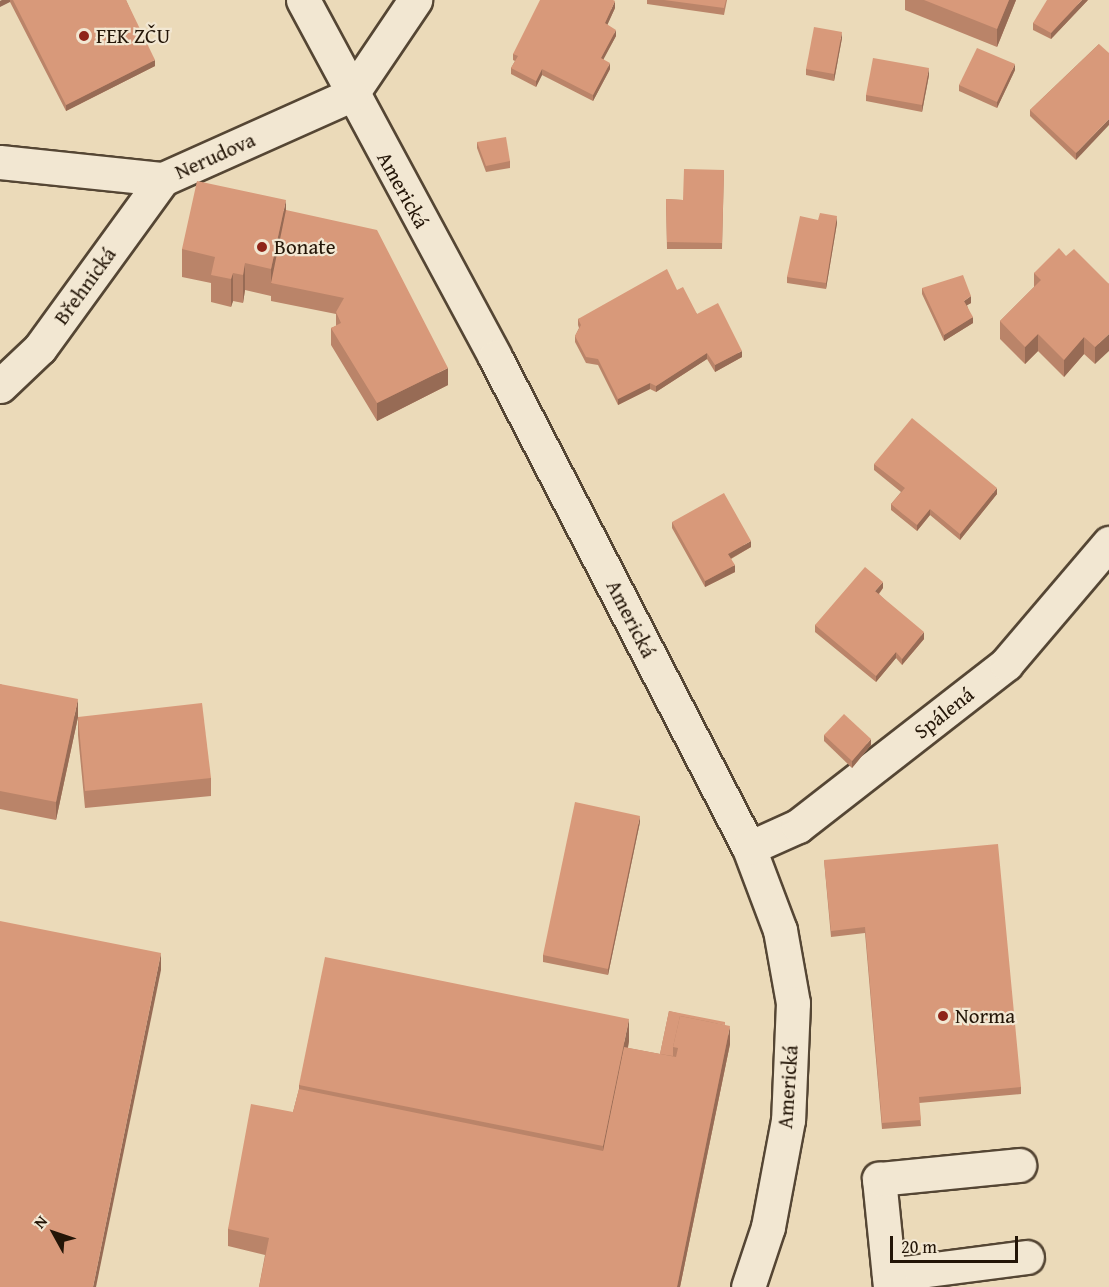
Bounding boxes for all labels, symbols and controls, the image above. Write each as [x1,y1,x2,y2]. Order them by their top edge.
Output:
place label: FEK ZČU [96,23,170,49]
marker: FEK ZČU [77,29,91,43]
street label: Nerudova [171,127,259,185]
street label: Americká [372,147,434,233]
place label: Bonate [274,234,336,260]
marker: Bonate [255,240,269,254]
street label: Břehnická [49,242,121,330]
street label: Americká [601,576,661,662]
street label: Spálená [909,682,979,744]
place label: Norma [955,1003,1015,1029]
marker: Norma [936,1009,950,1023]
street label: Americká [773,1044,803,1130]
north arrow [24,1203,84,1263]
text: N [28,1210,53,1233]
scale bar [893,1224,1020,1262]
text: 20 m [901,1233,937,1260]

